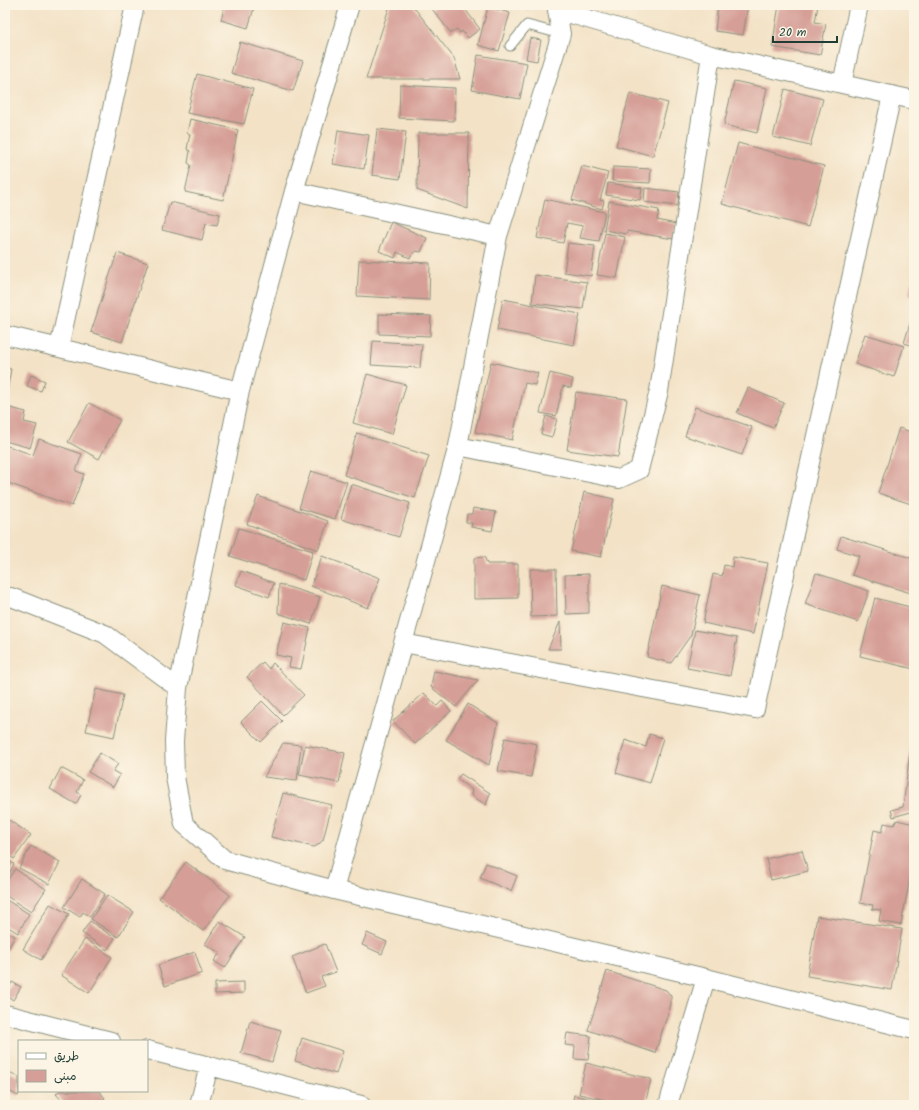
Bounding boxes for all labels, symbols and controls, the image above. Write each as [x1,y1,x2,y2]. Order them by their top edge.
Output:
scale bar [773,18,837,44]
text: 20 m [779,23,807,42]
legend [18,1040,148,1092]
text: طريق [54,1047,79,1066]
text: مبنى [54,1067,77,1086]

